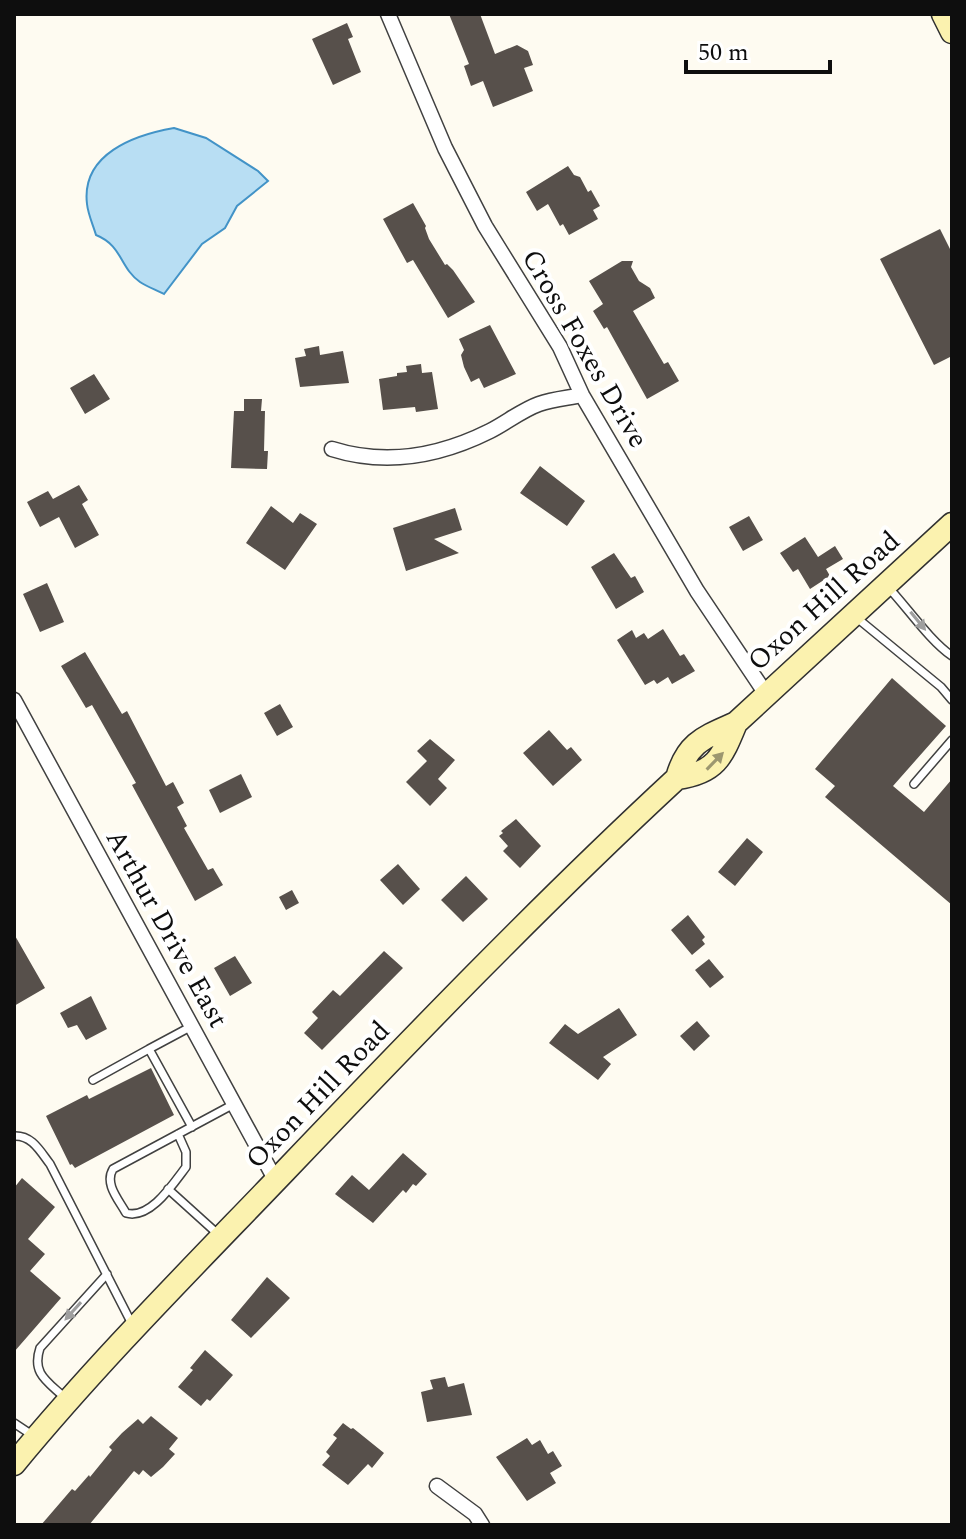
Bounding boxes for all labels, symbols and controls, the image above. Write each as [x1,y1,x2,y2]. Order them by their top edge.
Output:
scale bar [686,24,830,74]
text: 50 m [698,35,749,71]
street label: Cross Foxes Drive [510,241,659,456]
street label: Oxon Hill Road [738,521,910,682]
one-way arrow [909,611,926,631]
one-way arrow [705,752,724,771]
street label: Arthur Drive East [94,821,239,1036]
street label: Oxon Hill Road [236,1011,400,1179]
one-way arrow [65,1302,83,1321]

